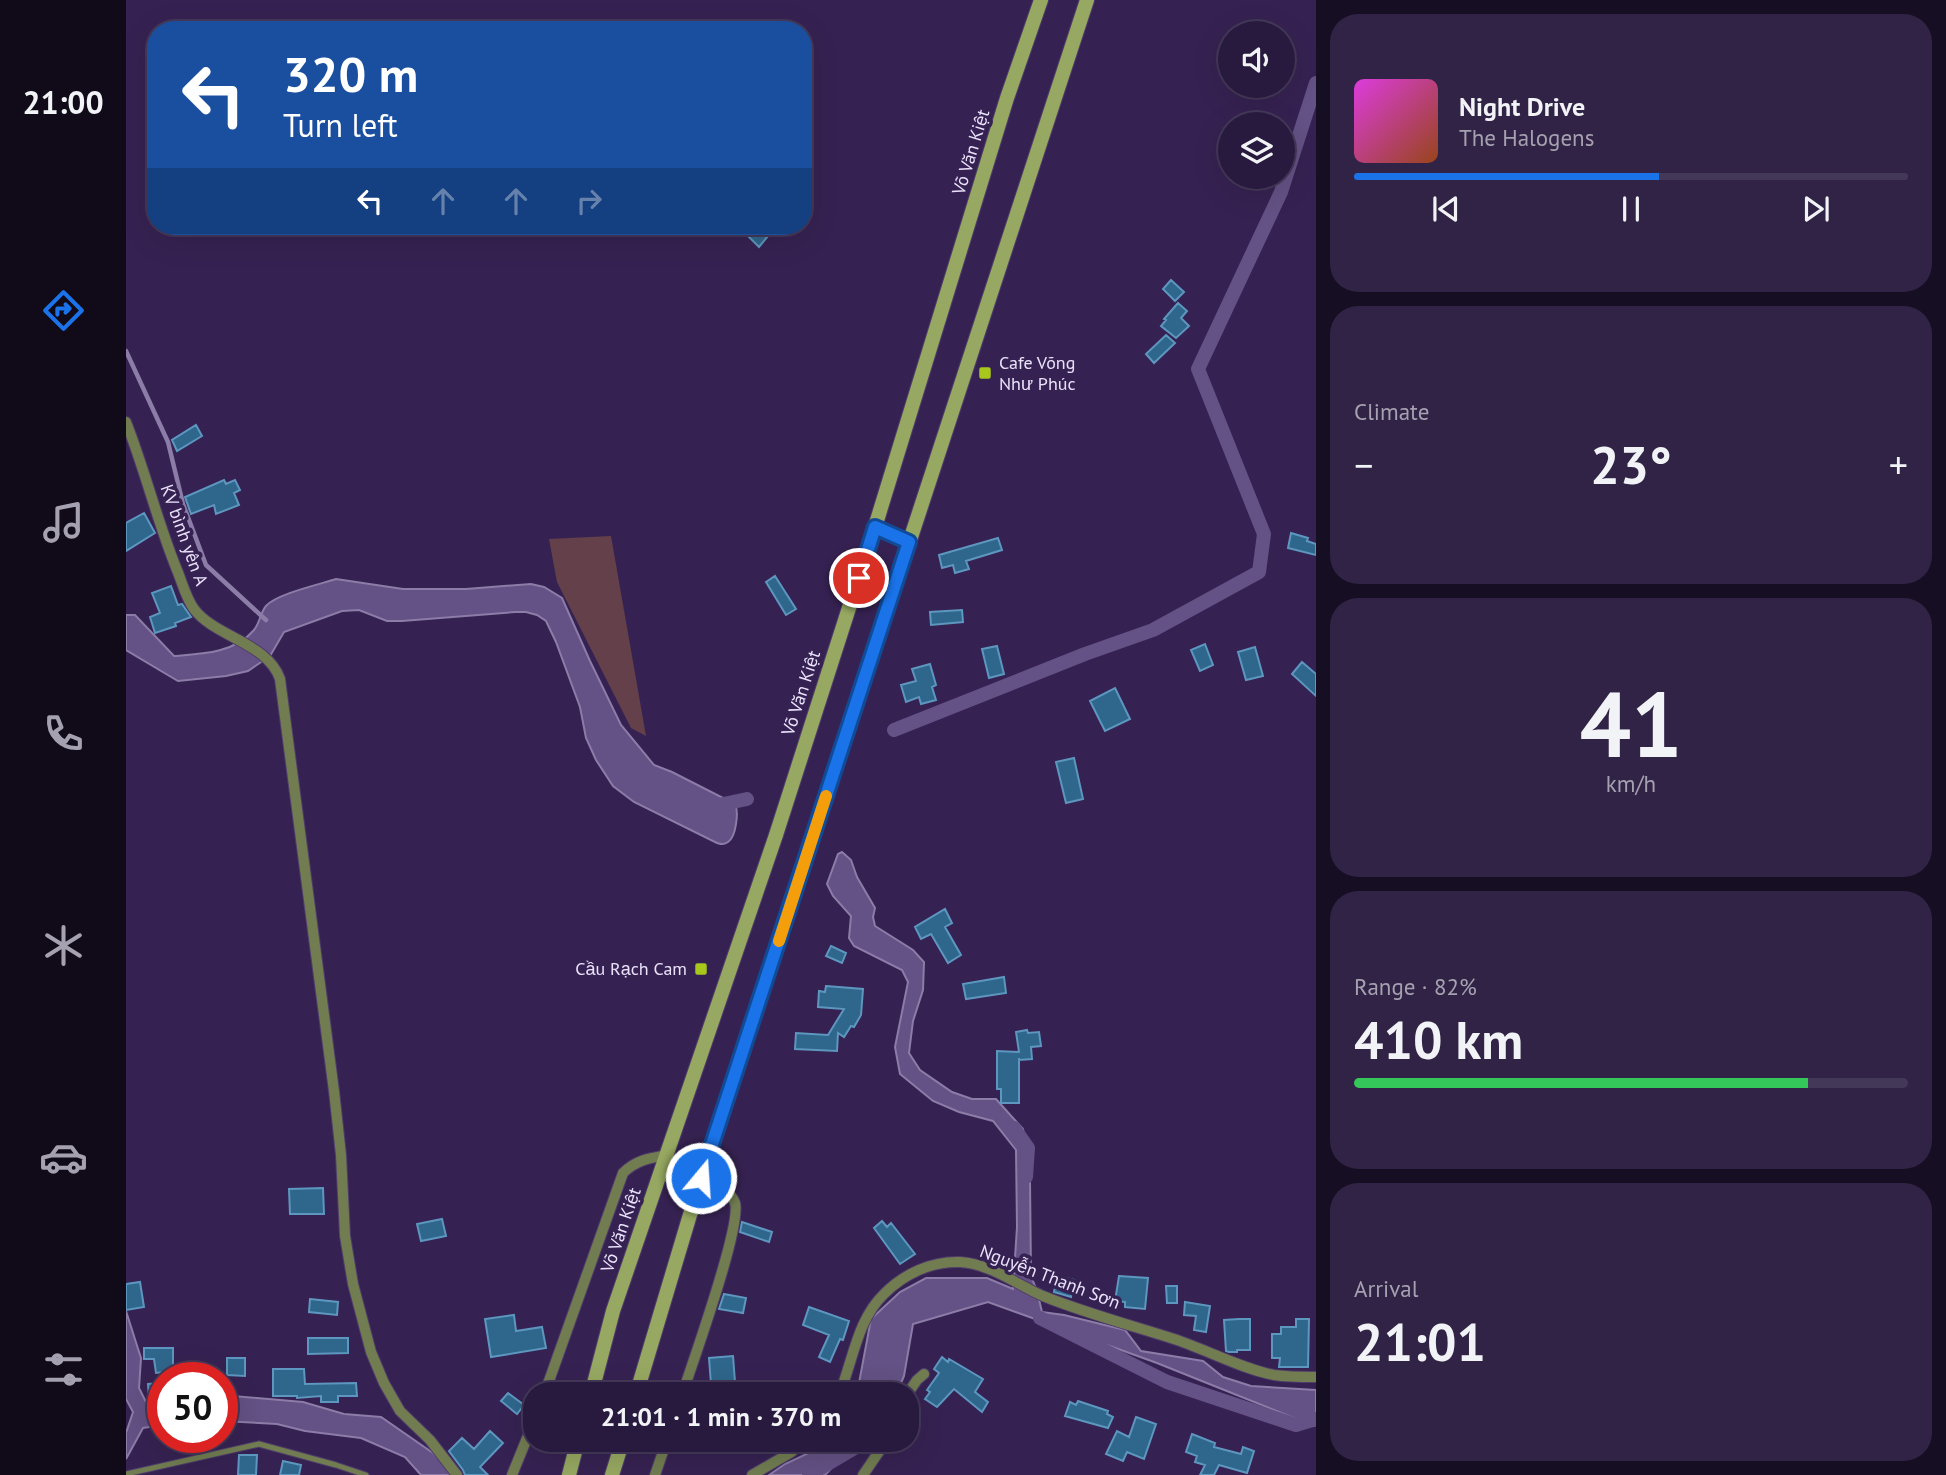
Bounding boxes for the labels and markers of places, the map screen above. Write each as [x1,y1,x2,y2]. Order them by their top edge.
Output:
place label: Cafe Võng Như Phúc [999,351,1076,395]
marker: Cafe Võng Như Phúc [977,365,993,381]
pin [829,548,889,608]
place label: Cầu Rạch Cam [575,957,687,980]
marker: Cầu Rạch Cam [693,961,709,977]

